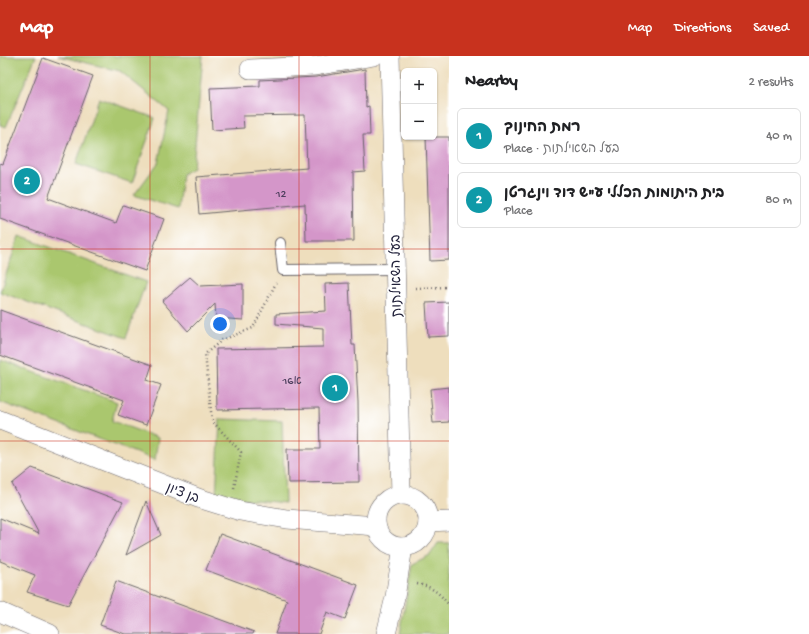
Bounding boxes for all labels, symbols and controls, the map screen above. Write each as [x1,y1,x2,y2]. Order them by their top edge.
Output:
text: Map [20,17,53,40]
text: Map [628,20,652,37]
text: Directions [674,20,731,37]
text: Saved [753,20,789,37]
map controls [401,68,437,140]
button: + [401,68,437,104]
text: Nearby [465,72,518,92]
text: 2 results [748,75,793,90]
button: − [401,104,437,140]
text: רמת החינוך [504,119,581,137]
text: 1 [476,129,482,144]
text: 40 m [766,129,792,144]
text: Place · בעל השאילתות [504,142,619,157]
pin: 2 [14,166,40,196]
text: בית היתומות הכללי ע"ש דוד וינגרטן [504,185,724,203]
house number: 12 [275,188,286,202]
text: 2 [476,193,482,208]
text: 80 m [765,193,792,208]
text: Place [504,204,532,219]
street label: בעל השאילתות [387,234,407,317]
your location [210,314,230,334]
pin: 1 [322,373,348,403]
house number: 16א [281,375,302,389]
street label: בן ציון [163,480,201,508]

